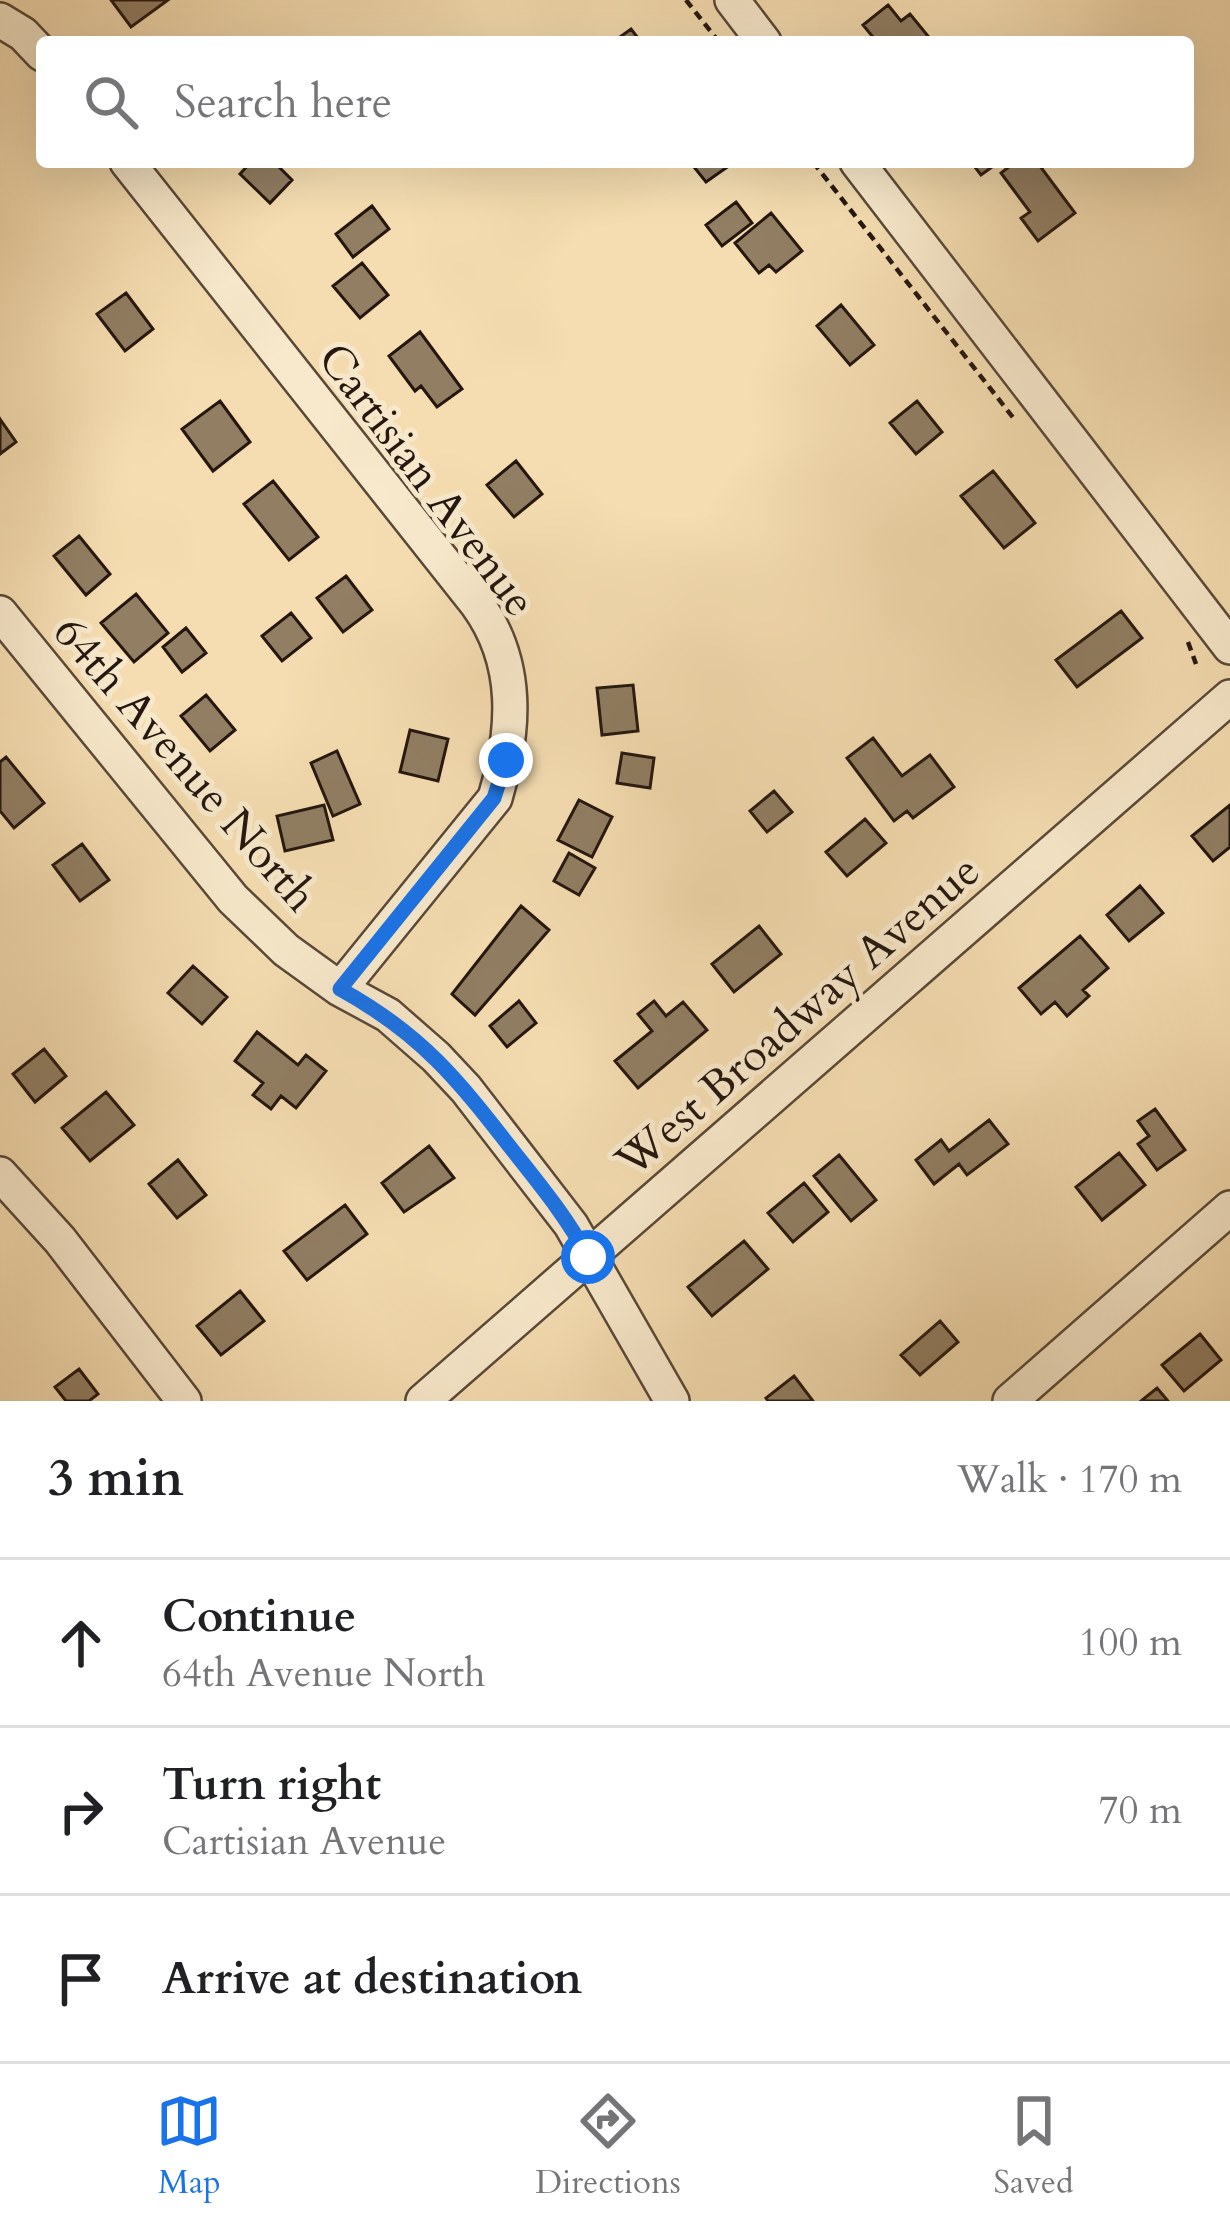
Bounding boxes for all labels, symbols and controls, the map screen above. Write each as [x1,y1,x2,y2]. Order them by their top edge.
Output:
search box [36,36,1194,168]
icon: search [78,69,144,135]
text: Search here [174,72,392,133]
street label: Cartisian Avenue [304,331,550,629]
street label: 64th Avenue North [39,603,330,925]
route end [479,733,533,787]
street label: West Broadway Avenue [602,841,993,1192]
route start [561,1230,615,1284]
text: 3 min [48,1444,184,1514]
text: Walk · 170 m [957,1453,1182,1506]
text: Continue [162,1586,356,1647]
icon: ahead [48,1610,114,1676]
text: 100 m [1079,1616,1182,1669]
text: 64th Avenue North [162,1647,485,1700]
text: Turn right [162,1754,381,1815]
icon: right [48,1778,114,1844]
text: 70 m [1099,1784,1182,1837]
text: Cartisian Avenue [162,1815,446,1868]
icon: arrive [48,1946,114,2012]
text: Arrive at destination [162,1948,582,2009]
tab: Map [156,2088,222,2205]
tab: Directions [535,2088,681,2205]
tab: Saved [994,2088,1074,2205]

